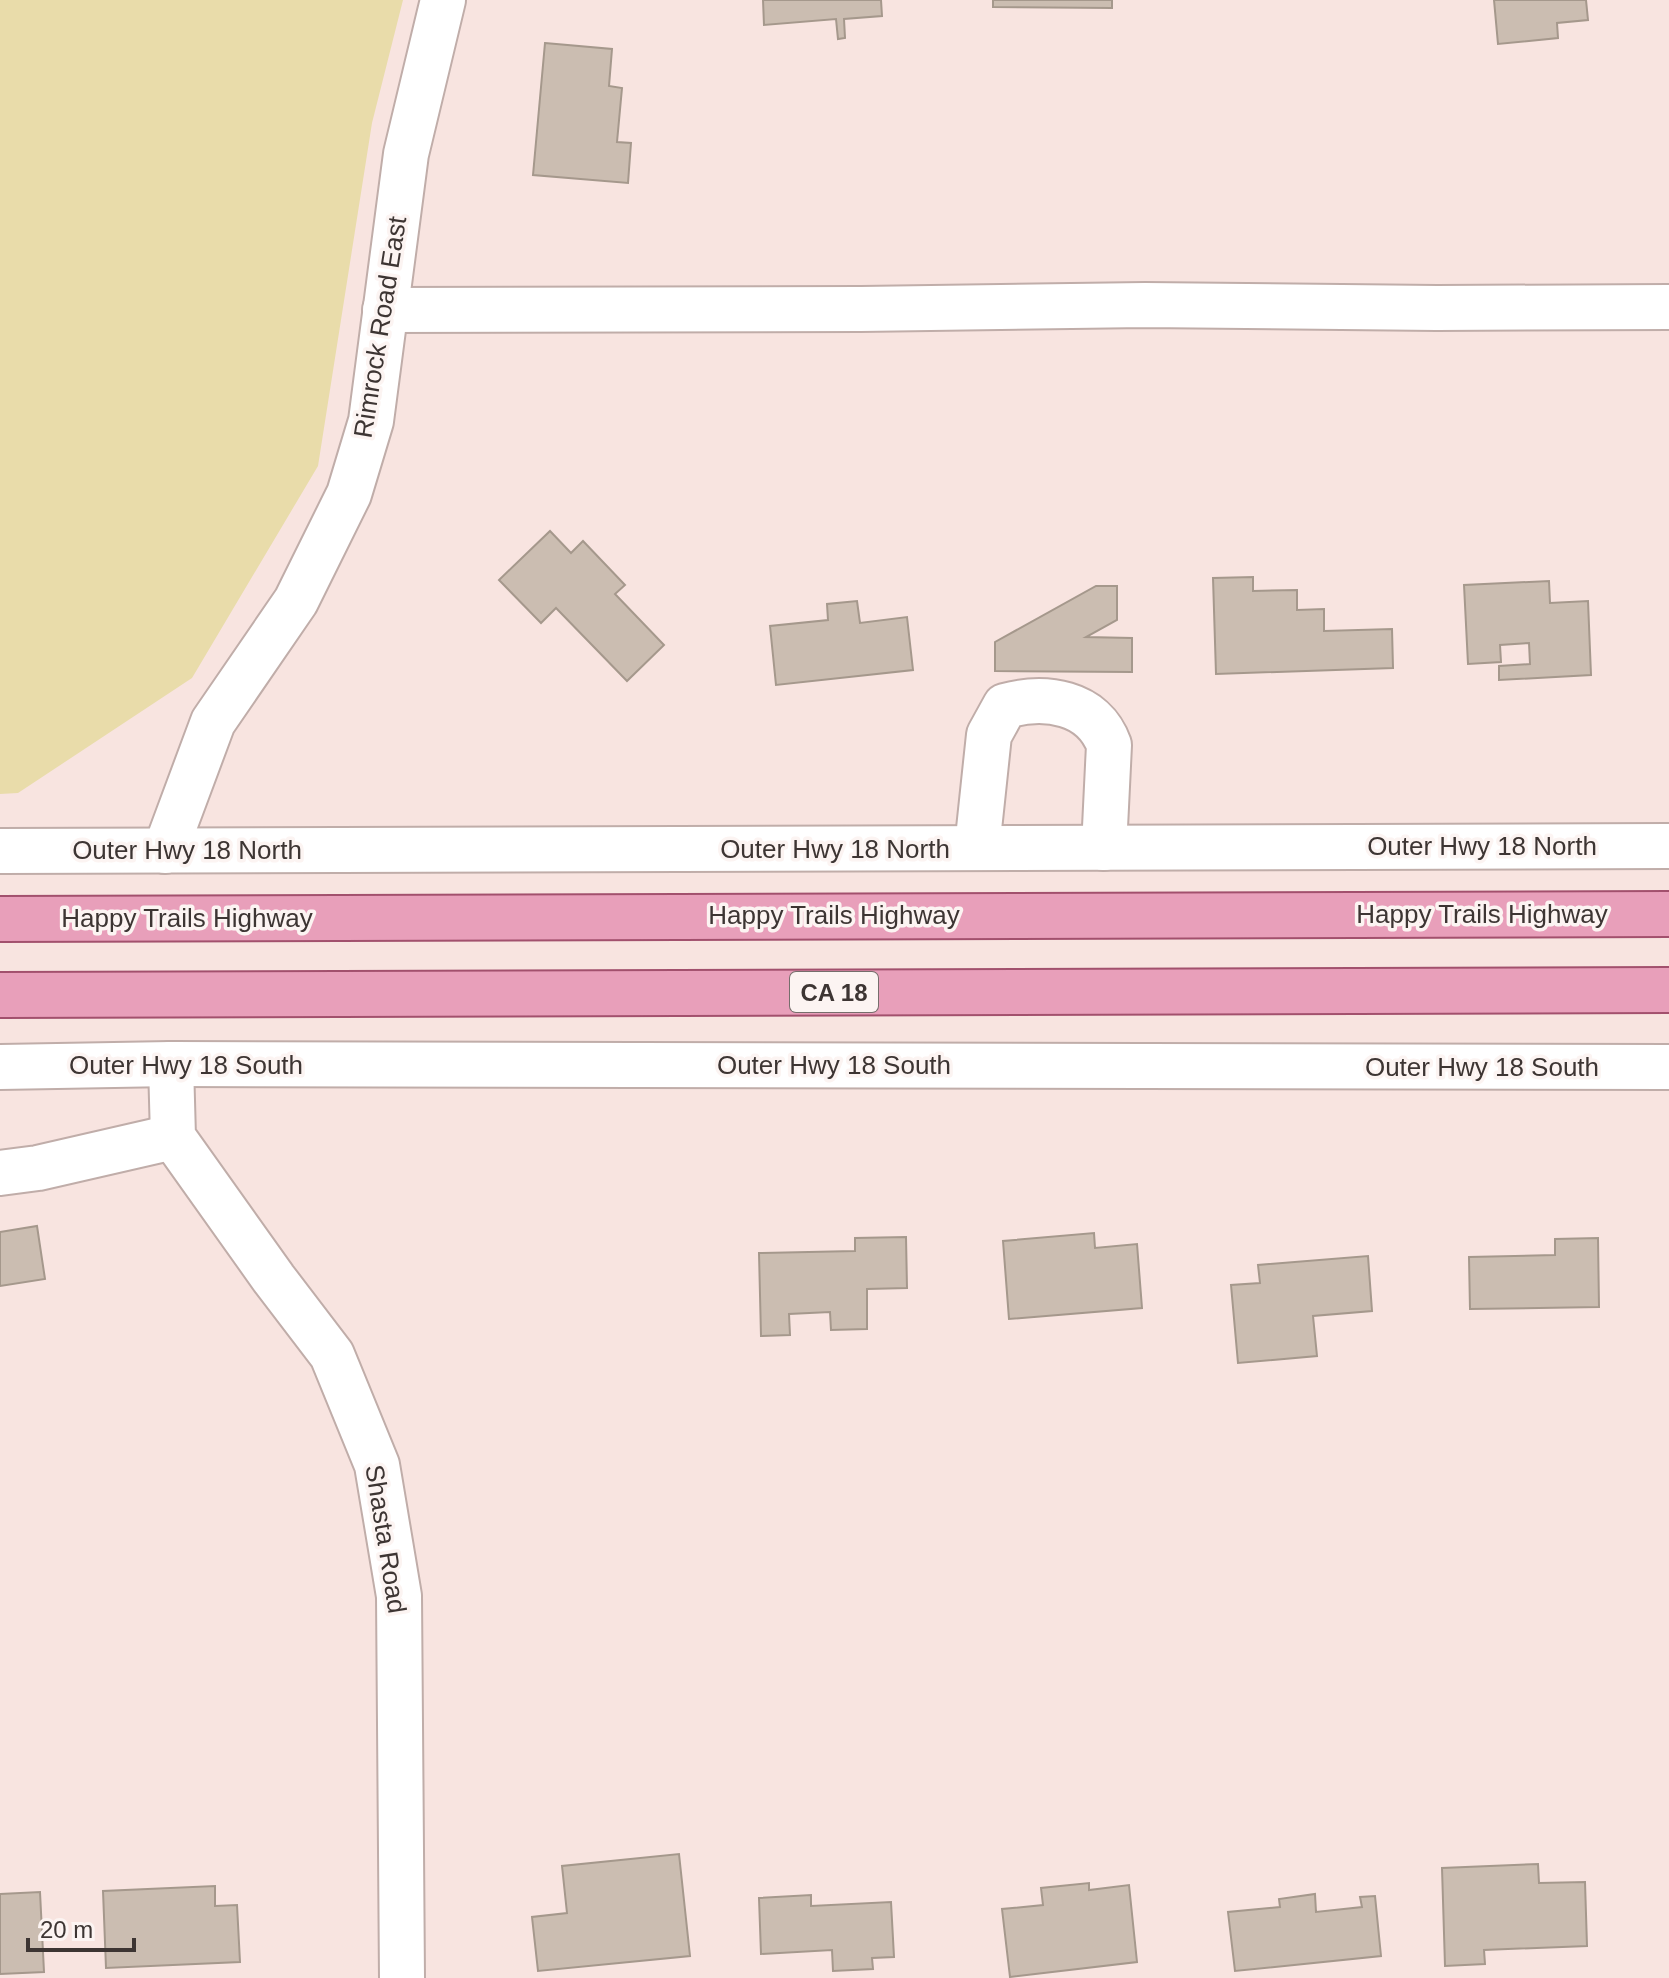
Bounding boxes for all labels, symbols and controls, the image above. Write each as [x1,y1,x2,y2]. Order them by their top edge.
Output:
street label: Rimrock Road East [348,213,412,440]
street label: Outer Hwy 18 North [1367,831,1597,861]
street label: Outer Hwy 18 North [720,834,950,864]
street label: Outer Hwy 18 North [72,835,302,865]
street label: Happy Trails Highway [1356,899,1608,929]
street label: Happy Trails Highway [708,900,960,930]
street label: Happy Trails Highway [61,903,313,933]
road number: CA 18 [790,972,878,1012]
street label: Outer Hwy 18 South [69,1050,303,1080]
street label: Outer Hwy 18 South [717,1050,951,1080]
street label: Outer Hwy 18 South [1365,1052,1599,1082]
street label: Shasta Road [359,1462,413,1616]
scale bar [28,1902,134,1952]
text: 20 m [40,1916,93,1943]

